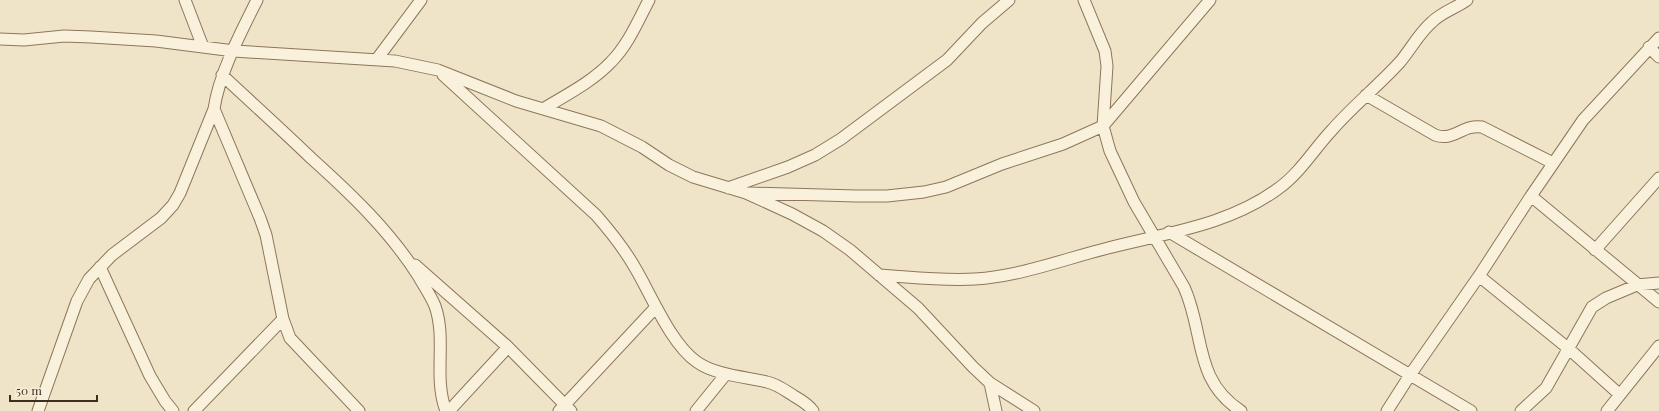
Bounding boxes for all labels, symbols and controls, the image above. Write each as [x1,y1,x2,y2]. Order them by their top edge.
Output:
scale bar [10,377,97,403]
text: 50 m [16,382,42,398]

